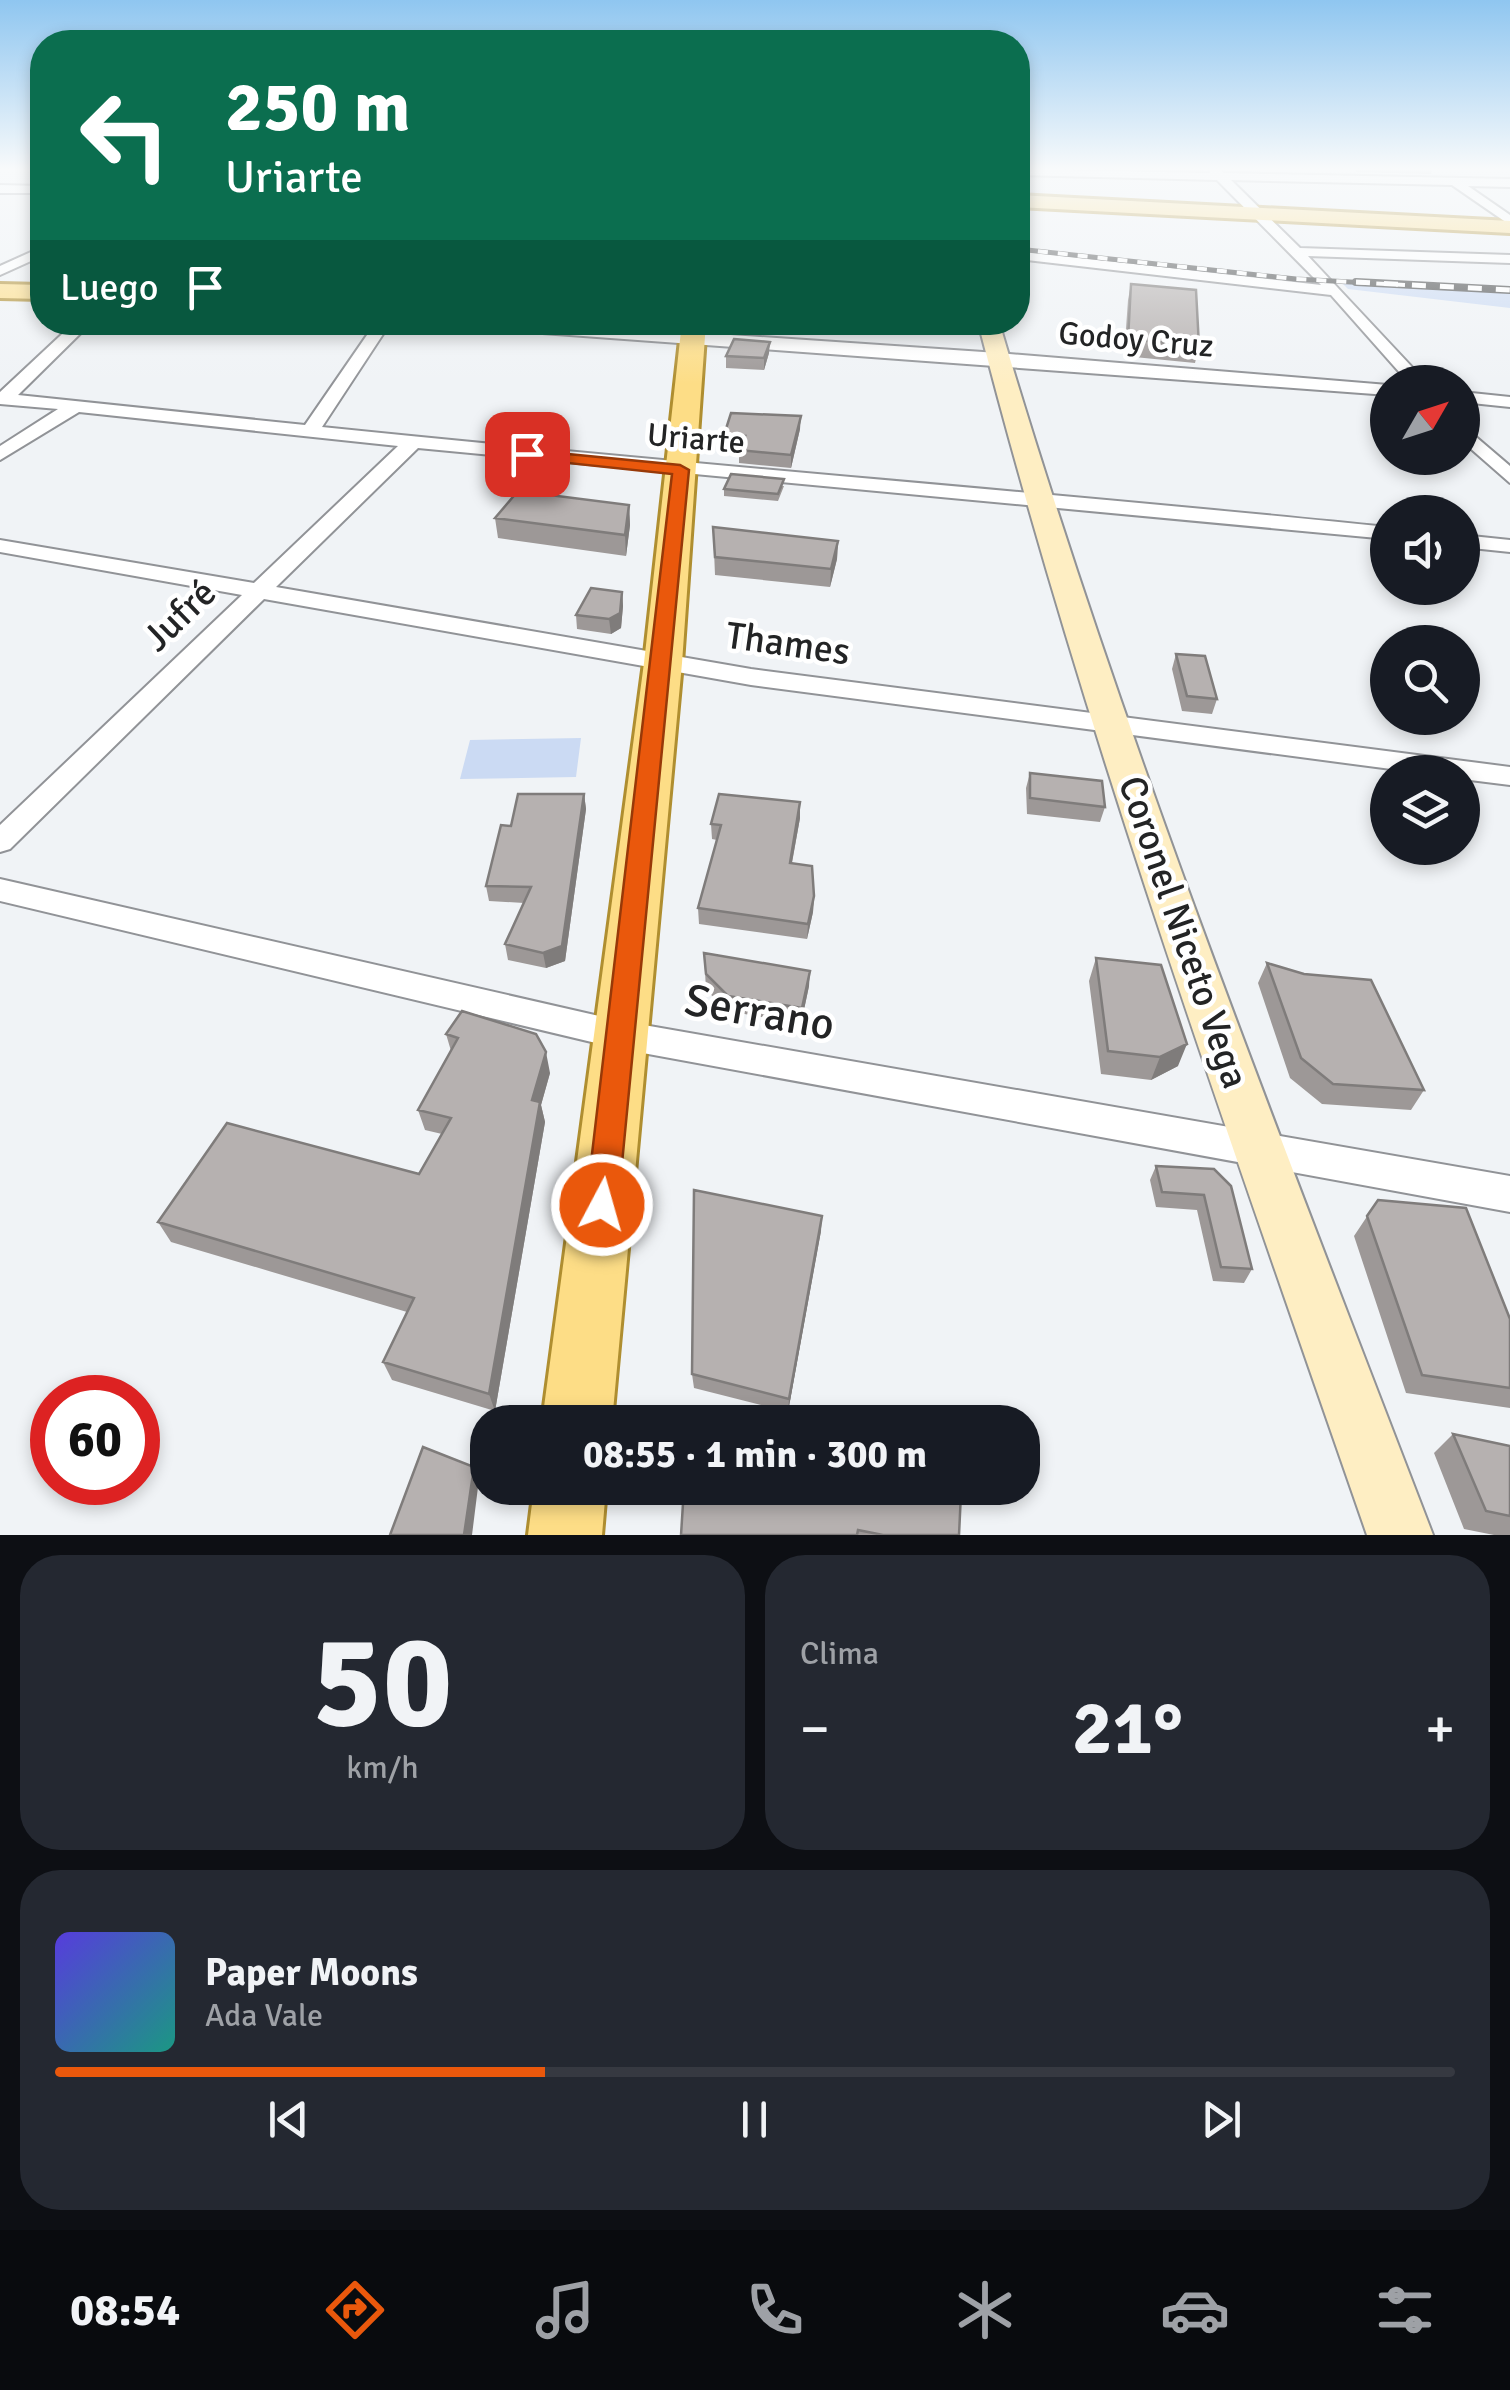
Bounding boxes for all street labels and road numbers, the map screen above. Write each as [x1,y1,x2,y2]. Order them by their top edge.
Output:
street label: Godoy Cruz [1057,313,1215,366]
street label: Uriarte [645,415,746,462]
street label: Jufré [133,569,226,661]
street label: Thames [723,612,853,675]
street label: Coronel Niceto Vega [1108,770,1259,1094]
street label: Serrano [681,972,839,1053]

